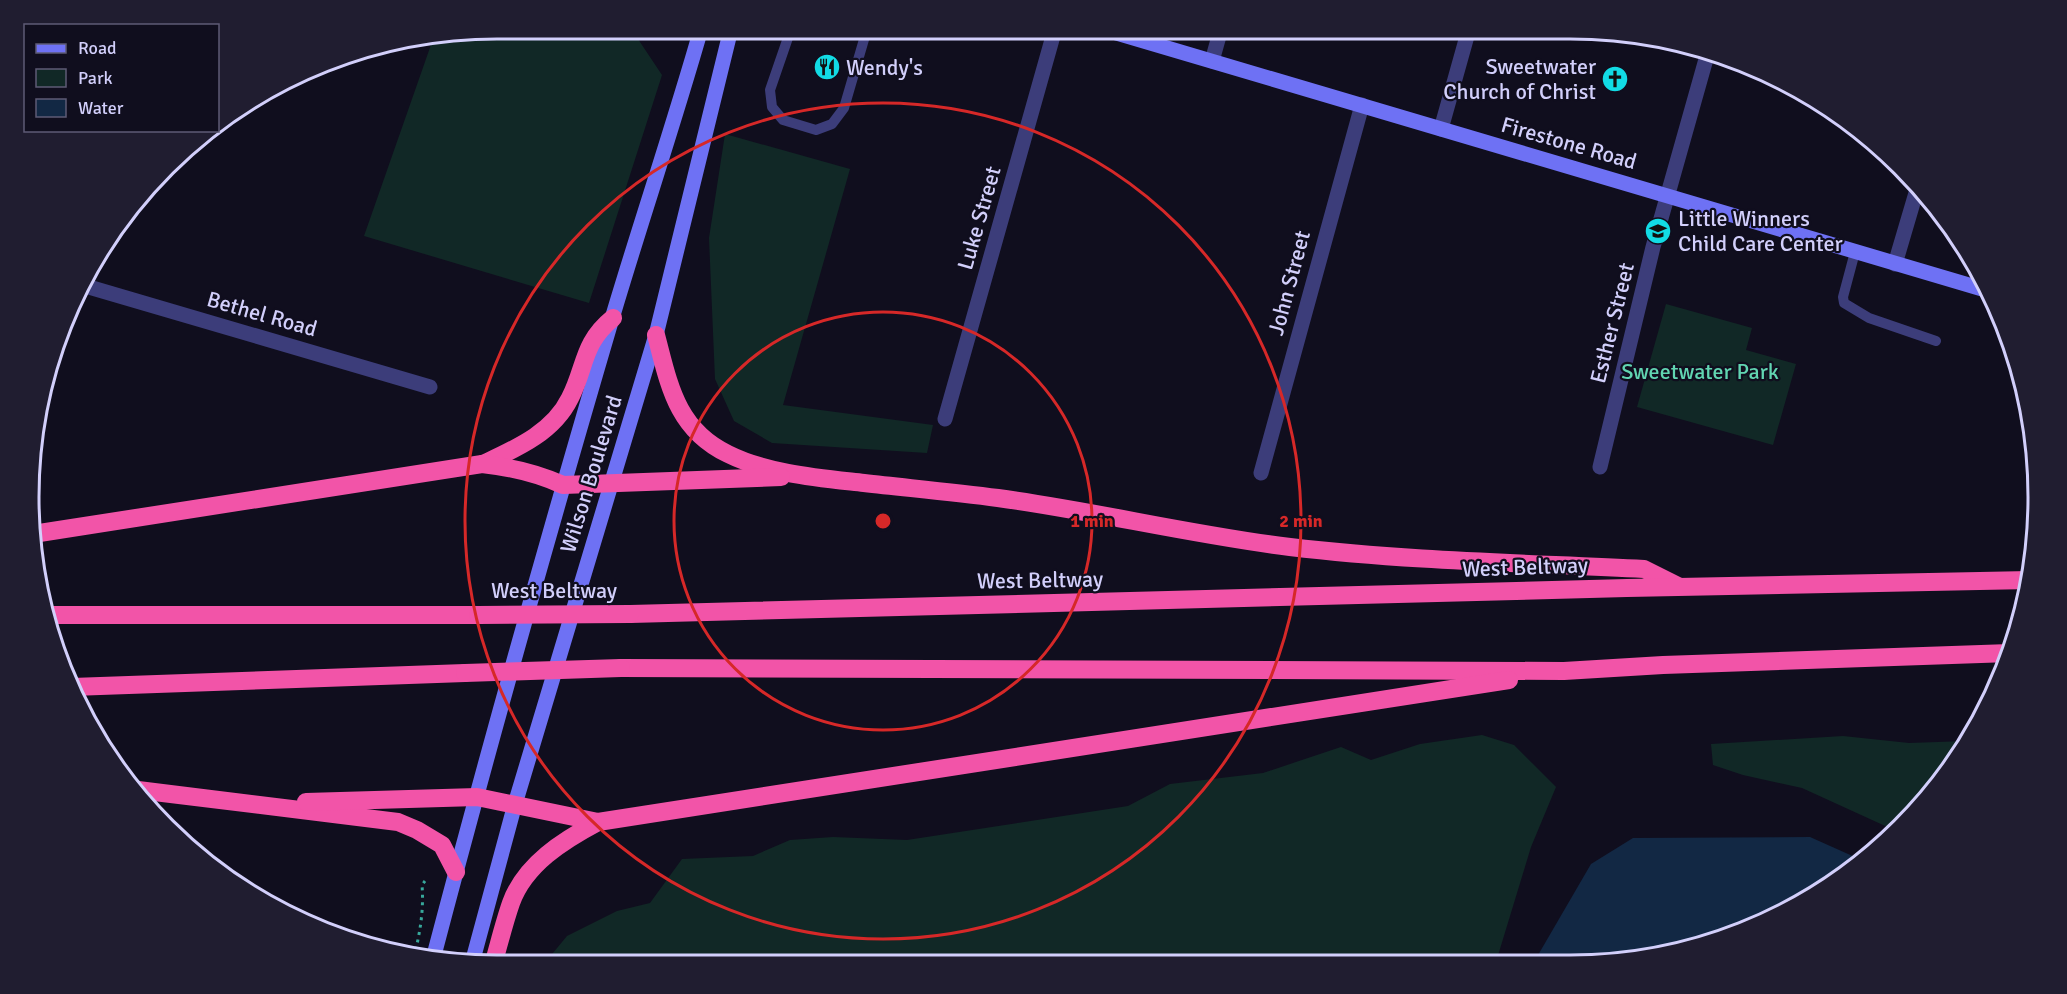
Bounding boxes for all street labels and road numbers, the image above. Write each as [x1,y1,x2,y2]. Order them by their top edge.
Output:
street label: Firestone Road [1498,111,1640,175]
street label: Luke Street [951,163,1007,273]
street label: John Street [1262,227,1316,338]
street label: Esther Street [1584,260,1640,386]
street label: Bethel Road [204,285,320,343]
street label: Wilson Boulevard [554,392,628,556]
street label: West Beltway [1461,551,1589,583]
street label: West Beltway [977,565,1104,595]
street label: West Beltway [491,577,618,604]

